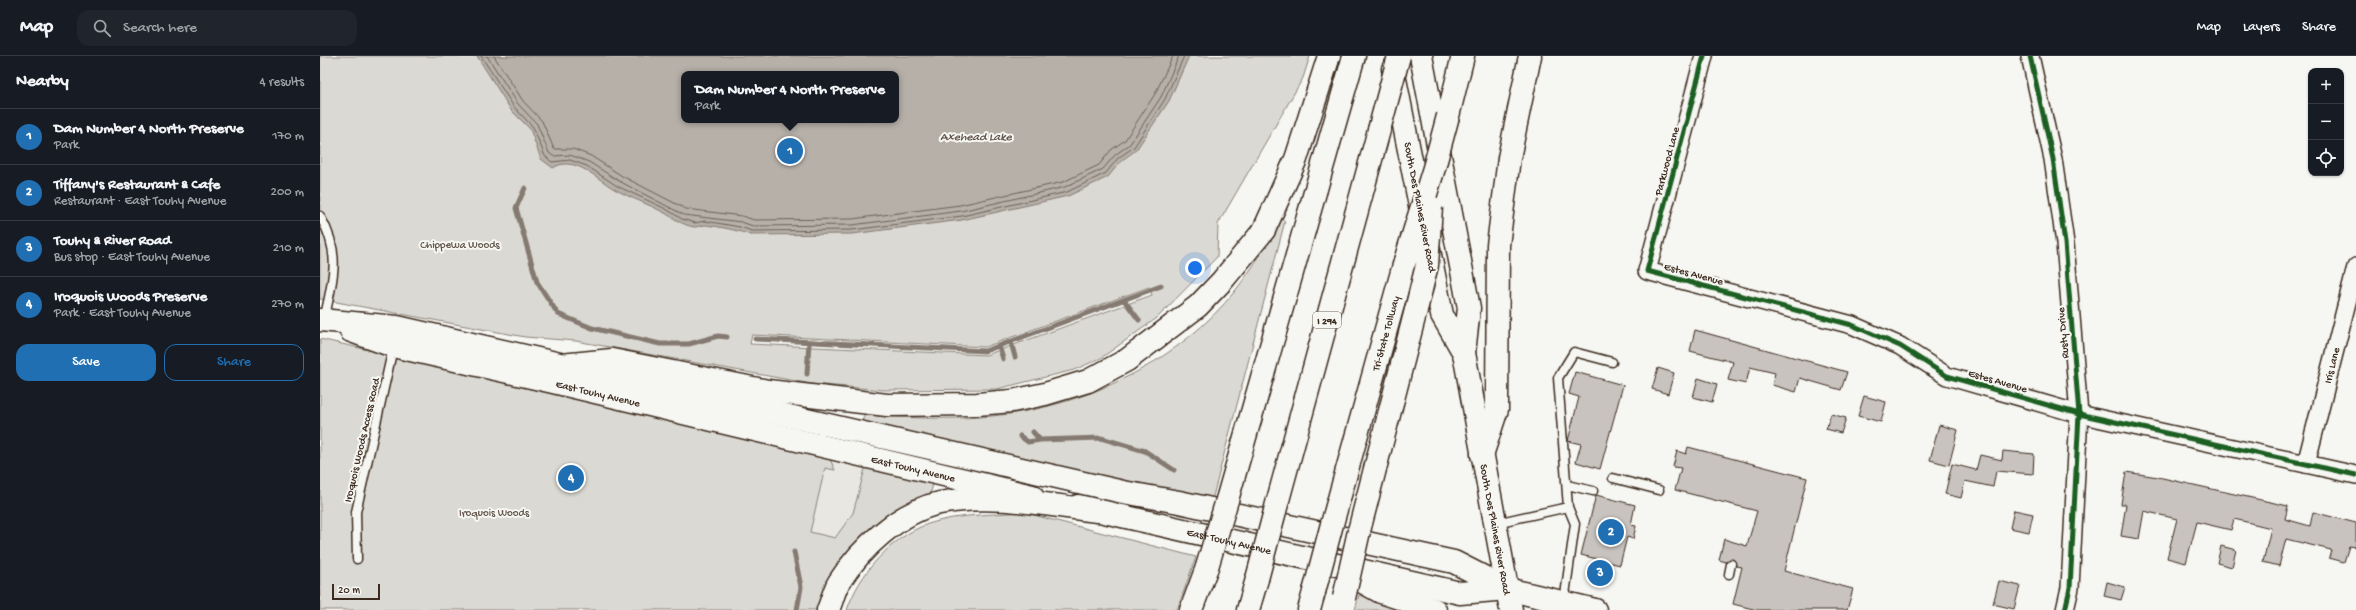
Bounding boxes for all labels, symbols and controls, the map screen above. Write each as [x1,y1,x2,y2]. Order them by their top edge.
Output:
search box [77,10,357,46]
text: Map [20,16,53,39]
icon: search [91,17,113,39]
text: Search here [123,19,197,37]
text: Map [2197,19,2221,36]
text: Layers [2243,19,2280,36]
text: Share [2302,19,2336,36]
map controls [2308,68,2344,176]
button: + [2308,68,2344,104]
popup [681,71,899,123]
text: Nearby [16,72,69,92]
text: 4 results [260,75,304,90]
text: Dam Number 4 North Preserve [695,81,885,99]
text: Park [695,99,720,114]
button: − [2308,104,2344,140]
text: Dam Number 4 North Preserve [54,120,244,138]
street label: Parkwood Lane [1653,125,1683,198]
text: 1 [26,129,32,144]
text: 170 m [272,129,304,144]
water label: Axehead Lake [940,131,1012,145]
pin: 1 [777,136,803,166]
text: Park [54,138,79,153]
button: locate [2308,140,2344,176]
street label: South Des Plaines River Road [1401,141,1438,275]
text: Tiffany's Restaurant & Cafe [54,176,220,194]
text: 2 [26,185,32,200]
text: 200 m [271,185,304,200]
text: Restaurant · East Touhy Avenue [54,194,226,209]
text: Touhy & River Road [54,232,171,250]
park label: Chippewa Woods [420,240,501,252]
text: 3 [26,241,32,256]
text: 210 m [273,241,304,256]
text: Bus stop · East Touhy Avenue [54,250,210,265]
your location [1185,258,1205,278]
street label: Estes Avenue [1663,261,1725,289]
text: Iroquois Woods Preserve [54,288,207,306]
street label: Tri-State Tollway [1370,294,1403,374]
text: 4 [26,297,32,312]
text: 270 m [271,297,304,312]
text: Park · East Touhy Avenue [54,306,191,321]
street label: Rusty Drive [2056,306,2072,359]
road number: I 294 [1313,312,1341,328]
button: Save [16,344,156,381]
button: Share [164,344,304,381]
street label: Iris Lane [2323,346,2343,385]
street label: Estes Avenue [1967,368,2029,396]
street label: Iroquois Woods Access Road [343,376,383,504]
street label: East Touhy Avenue [554,379,641,411]
street label: East Touhy Avenue [869,454,957,486]
pin: 4 [558,463,584,493]
street label: South Des Plaines River Road [1476,463,1512,597]
park label: Iroquois Woods [459,508,530,520]
pin: 2 [1598,517,1624,547]
street label: East Touhy Avenue [1185,527,1272,558]
pin: 3 [1587,558,1613,588]
scale bar [332,582,380,601]
text: 20 m [338,585,360,597]

